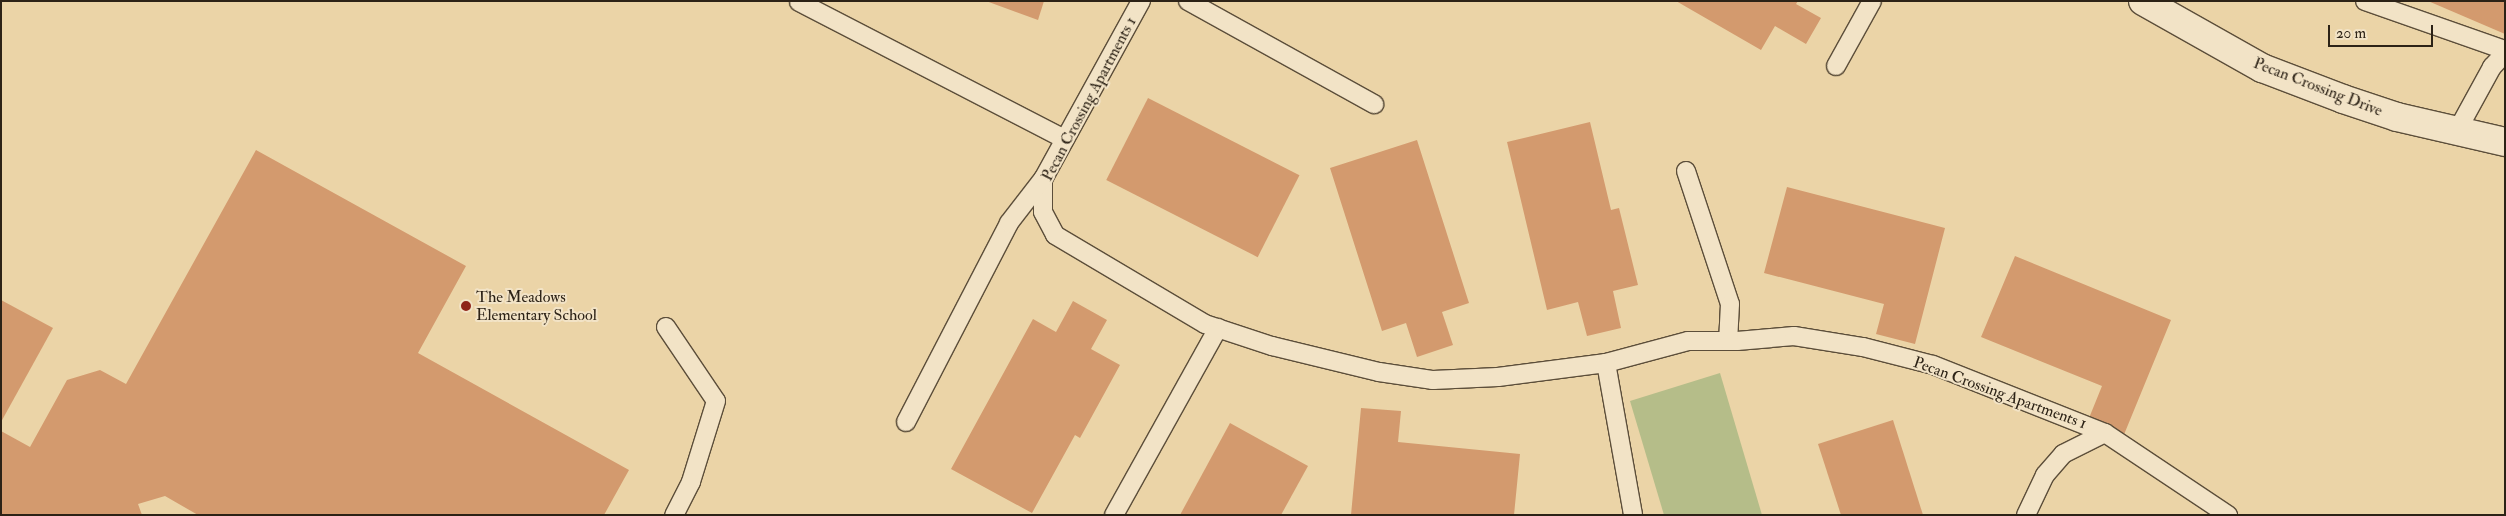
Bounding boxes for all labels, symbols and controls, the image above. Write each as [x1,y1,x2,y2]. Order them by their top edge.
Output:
street label: Pecan Crossing Apartments 1 [1038,14,1140,184]
scale bar [2331,15,2436,47]
text: 20 m [2336,24,2366,43]
street label: Pecan Crossing Drive [2251,54,2385,120]
place label: The Meadows Elementary School [476,287,597,325]
marker: The Meadows Elementary School [460,300,472,312]
street label: Pecan Crossing Apartments 1 [1911,353,2089,433]

